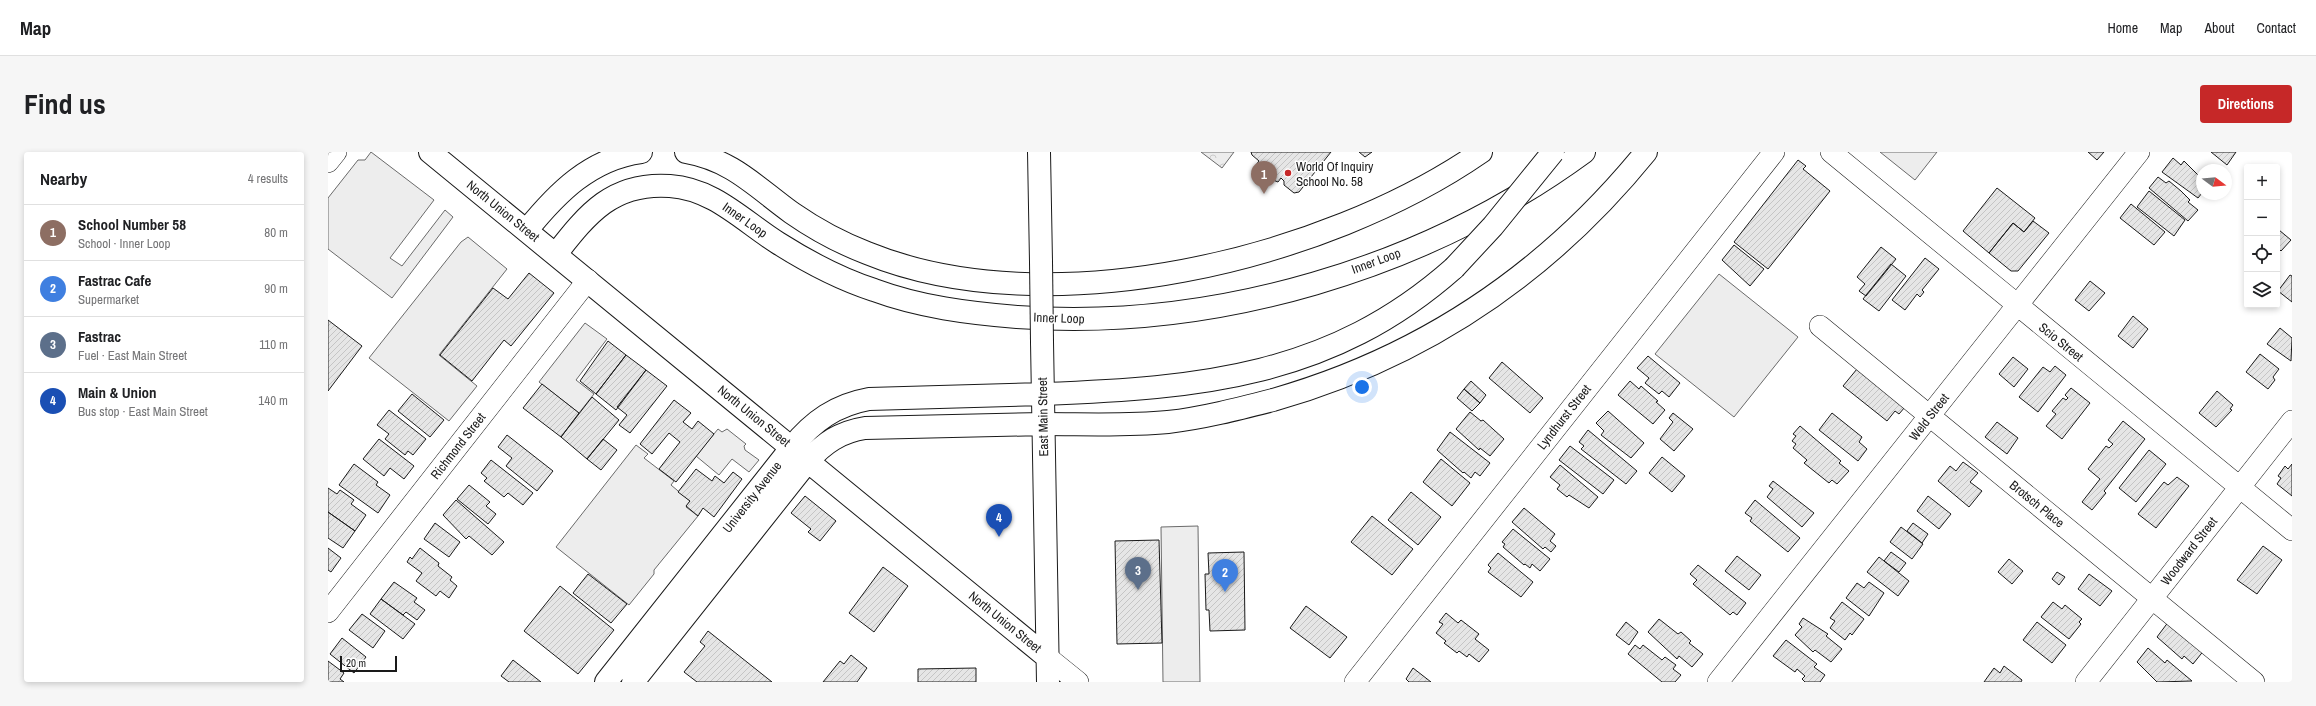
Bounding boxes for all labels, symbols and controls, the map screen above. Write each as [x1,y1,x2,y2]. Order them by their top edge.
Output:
text: Map [20,15,51,41]
text: Home [2107,19,2138,37]
text: Map [2160,19,2182,37]
text: About [2204,19,2234,37]
text: Contact [2256,19,2296,37]
text: Find us [24,85,106,123]
button: Directions [2200,85,2292,123]
place label: World Of Inquiry School No. 58 [1296,158,1374,190]
pin: 1 [1251,161,1277,194]
north arrow [2196,164,2232,200]
map controls [2244,164,2280,308]
button: + [2244,164,2280,200]
text: Nearby [40,167,87,190]
marker: World Of Inquiry School No. 58 [1283,168,1293,178]
text: 4 results [248,170,288,187]
street label: North Union Street [463,176,543,246]
street label: Inner Loop [719,198,771,242]
button: − [2244,200,2280,236]
text: School Number 58 [78,214,186,235]
text: 1 [50,224,56,241]
text: 80 m [264,224,288,241]
text: School · Inner Loop [78,235,170,252]
button: locate [2244,236,2280,272]
street label: Inner Loop [1349,244,1403,278]
text: Fastrac Cafe [78,270,151,291]
button: layers [2244,272,2280,308]
text: 2 [50,280,56,297]
text: 90 m [264,280,288,297]
text: Supermarket [78,291,139,308]
street label: Inner Loop [1033,309,1085,327]
street label: Scio Street [2035,319,2087,365]
text: Fastrac [78,326,121,347]
text: 3 [50,336,56,353]
text: 110 m [259,336,288,353]
text: Fuel · East Main Street [78,347,187,364]
street label: East Main Street [1034,377,1052,457]
your location [1352,377,1372,397]
street label: North Union Street [714,381,794,451]
street label: Lyndhurst Street [1533,381,1595,453]
text: Main & Union [78,382,157,403]
street label: Weld Street [1905,390,1953,444]
text: 4 [50,392,56,409]
text: 140 m [258,392,288,409]
text: Bus stop · East Main Street [78,403,208,420]
street label: Richmond Street [427,409,489,483]
street label: University Avenue [719,458,785,536]
street label: Brotsch Place [2006,477,2068,531]
pin: 4 [986,504,1012,537]
street label: Woodward Street [2157,513,2221,589]
pin: 3 [1125,557,1151,590]
pin: 2 [1212,559,1238,592]
street label: North Union Street [965,587,1045,657]
scale bar [340,654,397,673]
text: 20 m [346,656,366,670]

